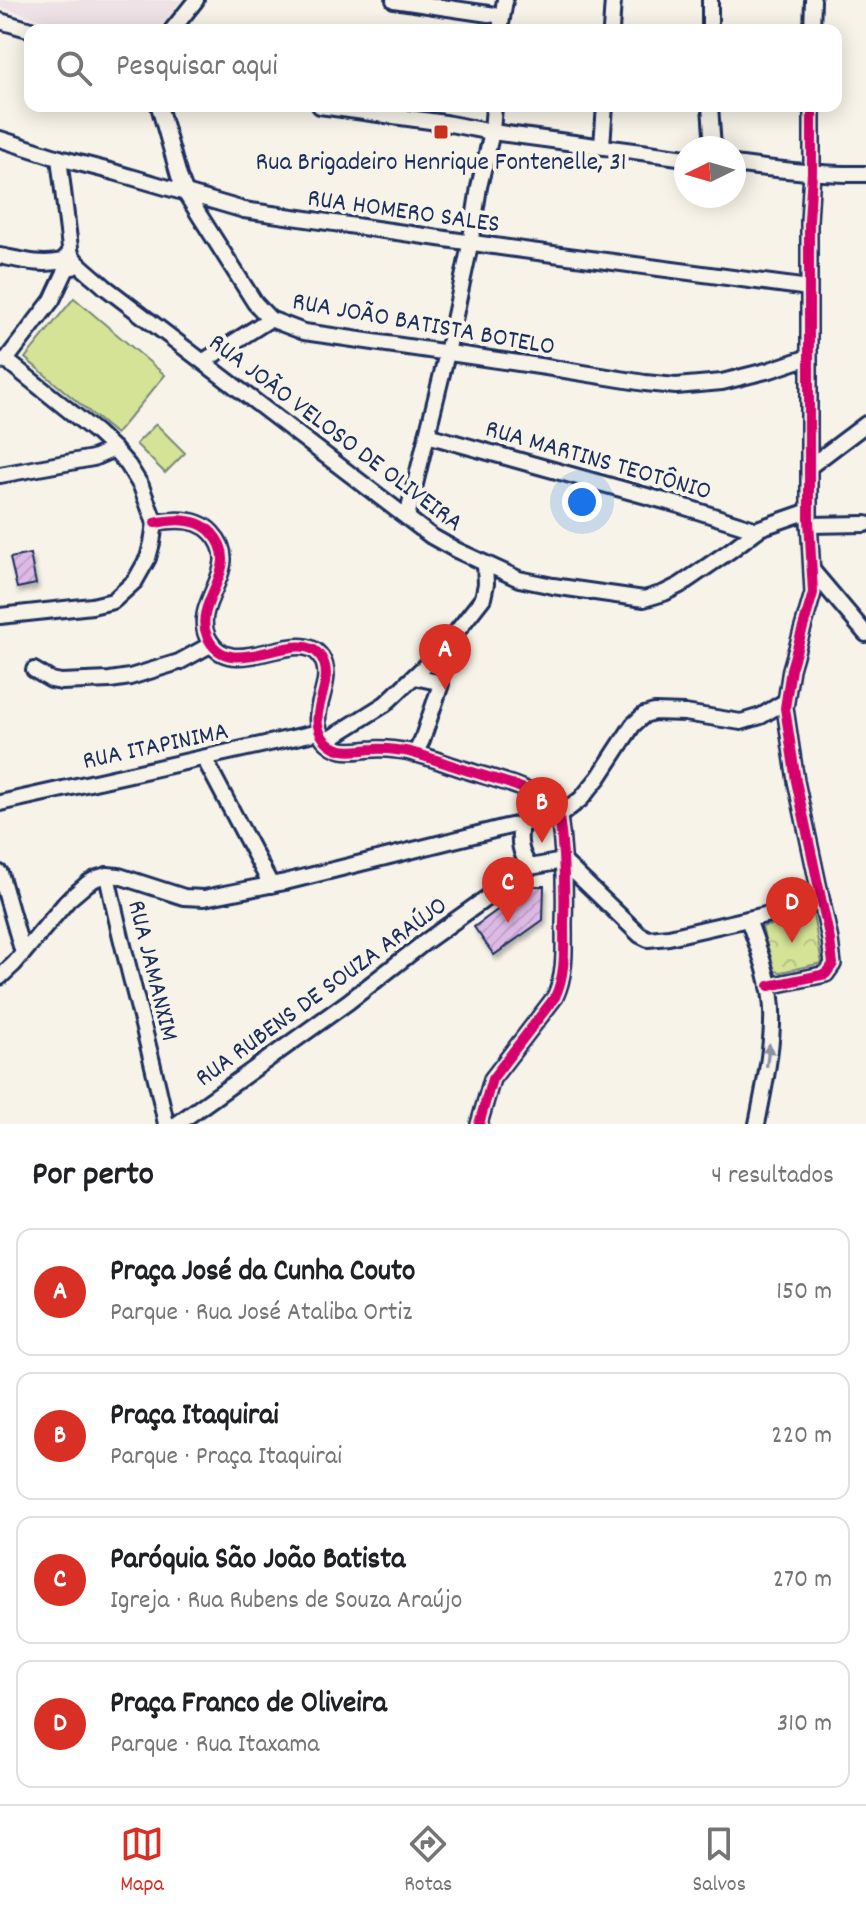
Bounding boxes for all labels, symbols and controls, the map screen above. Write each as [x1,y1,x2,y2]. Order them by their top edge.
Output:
search box [24,24,842,112]
icon: search [52,46,96,90]
text: Pesquisar aqui [116,47,278,90]
marker: Rua Brigadeiro Henrique Fontenelle, 31 [432,123,450,141]
north arrow [674,136,746,208]
place label: Rua Brigadeiro Henrique Fontenelle, 31 [256,145,626,182]
street label: RUA HOMERO SALES [305,181,502,244]
street label: RUA JOÃO BATISTA BOTELO [289,284,558,367]
street label: RUA JOÃO VELOSO DE OLIVEIRA [200,326,470,542]
street label: RUA MARTINS TEOTÔNIO [481,411,715,511]
your location [562,482,602,522]
pin: A [419,624,471,690]
street label: RUA ITAPINIMA [79,714,232,781]
pin: B [516,777,568,843]
pin: C [482,857,534,923]
pin: D [766,877,818,943]
street label: RUA RUBENS DE SOUZA ARAÚJO [188,889,456,1097]
street label: RUA JAMANXIM [116,897,187,1045]
one-way arrow [762,1042,775,1067]
text: Por perto [32,1152,154,1201]
text: 4 resultados [711,1158,834,1195]
text: Praça José da Cunha Couto [110,1252,415,1295]
text: A [53,1274,67,1311]
text: 150 m [776,1274,832,1311]
text: Parque · Rua José Ataliba Ortiz [110,1295,412,1332]
text: Praça Itaquirai [110,1396,279,1439]
text: B [54,1418,66,1455]
text: 220 m [771,1418,832,1455]
text: Parque · Praça Itaquirai [110,1439,342,1476]
text: Paróquia São João Batista [110,1540,405,1583]
text: C [54,1562,66,1599]
text: 270 m [773,1562,832,1599]
text: Igreja · Rua Rubens de Souza Araújo [110,1583,462,1620]
text: Praça Franco de Oliveira [110,1684,387,1727]
text: D [53,1706,67,1743]
text: 310 m [777,1706,832,1743]
text: Parque · Rua Itaxama [110,1727,319,1764]
tab: Mapa [120,1822,164,1901]
tab: Rotas [404,1822,452,1901]
tab: Salvos [692,1822,746,1901]

